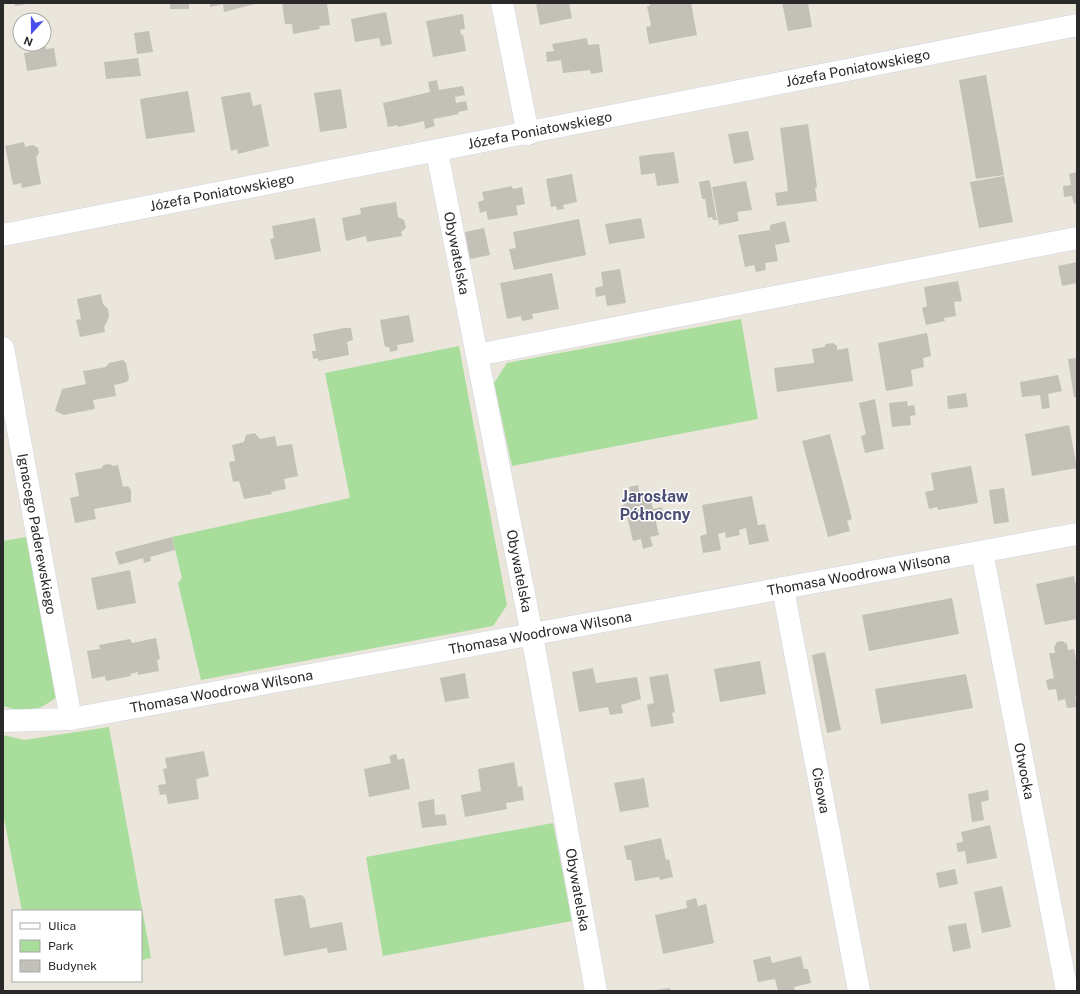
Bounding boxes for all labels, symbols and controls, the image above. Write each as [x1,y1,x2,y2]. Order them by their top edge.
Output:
north arrow [12,12,52,52]
text: N [22,34,35,48]
street label: Józefa Poniatowskiego [784,46,931,90]
street label: Józefa Poniatowskiego [466,108,613,152]
street label: Józefa Poniatowskiego [148,170,295,214]
street label: Obywatelska [441,210,473,296]
street label: Ignacego Paderewskiego [14,452,60,616]
district label: Jarosław Północny [620,487,690,524]
street label: Obywatelska [503,528,535,614]
street label: Thomasa Woodrowa Wilsona [766,549,952,599]
street label: Thomasa Woodrowa Wilsona [447,608,633,657]
street label: Thomasa Woodrowa Wilsona [129,667,314,716]
street label: Otwocka [1011,741,1038,801]
street label: Cisowa [809,766,833,815]
street label: Obywatelska [562,847,593,932]
legend [12,910,142,982]
text: Ulica [48,919,76,933]
text: Park [48,939,74,953]
text: Budynek [48,959,97,973]

